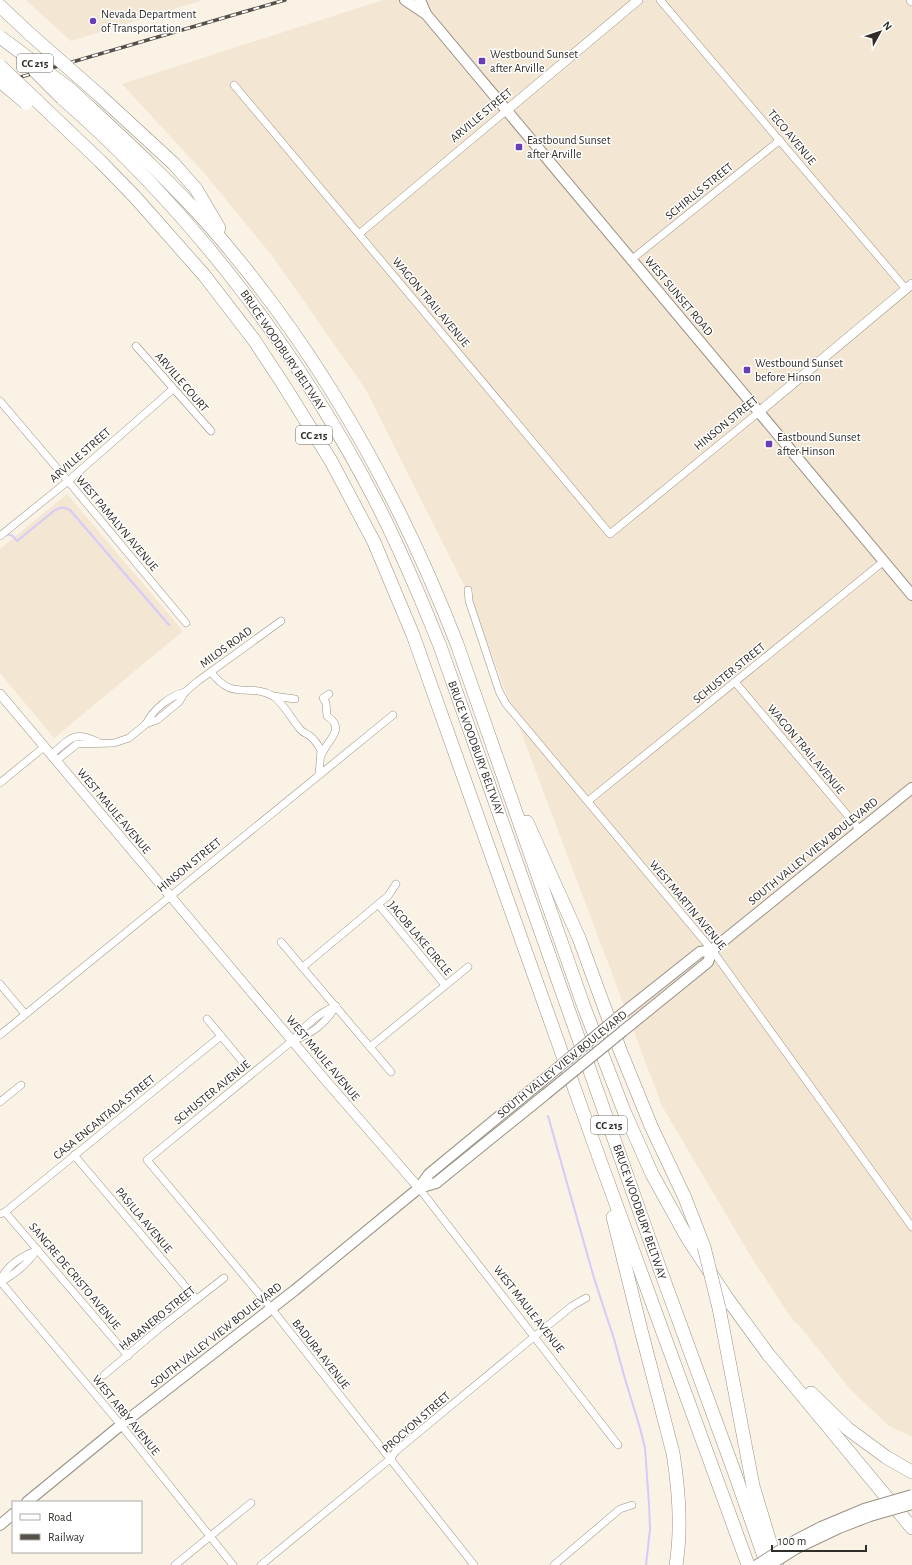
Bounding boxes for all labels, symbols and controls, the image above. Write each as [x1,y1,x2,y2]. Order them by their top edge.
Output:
place label: Nevada Department of Transportation [101,8,196,34]
north arrow [860,12,900,52]
marker: Nevada Department of Transportation [88,16,98,26]
text: N [881,19,894,32]
place label: Westbound Sunset after Arville [490,48,578,74]
road number: CC 215 [17,54,53,72]
marker: Westbound Sunset after Arville [477,56,487,66]
street label: ARVILLE STREET [448,86,514,144]
street label: TECO AVENUE [766,107,819,167]
place label: Eastbound Sunset after Arville [527,134,611,160]
marker: Eastbound Sunset after Arville [514,142,524,152]
street label: SCHIRLLS STREET [663,160,735,222]
street label: WEST SUNSET ROAD [643,254,716,338]
street label: WAGON TRAIL AVENUE [390,255,472,349]
street label: BRUCE WOODBURY BELTWAY [238,288,328,413]
street label: ARVILLE COURT [153,350,211,414]
place label: Westbound Sunset before Hinson [755,357,843,383]
marker: Westbound Sunset before Hinson [742,365,752,375]
street label: HINSON STREET [692,394,760,452]
street label: ARVILLE STREET [47,425,113,485]
road number: CC 215 [296,426,332,444]
place label: Eastbound Sunset after Hinson [777,431,861,457]
marker: Eastbound Sunset after Hinson [764,439,774,449]
street label: WEST PAMALYN AVENUE [74,473,160,573]
street label: MILOS ROAD [198,624,254,670]
street label: SCHUSTER STREET [691,640,767,706]
street label: BRUCE WOODBURY BELTWAY [446,679,506,817]
street label: WAGON TRAIL AVENUE [765,702,847,796]
street label: WEST MAULE AVENUE [75,766,153,856]
street label: SOUTH VALLEY VIEW BOULEVARD [746,795,880,907]
street label: HINSON STREET [155,836,223,894]
street label: WEST MARTIN AVENUE [647,858,729,952]
street label: JACOB LAKE CIRCLE [386,899,454,977]
street label: SOUTH VALLEY VIEW BOULEVARD [495,1008,629,1120]
street label: WEST MAULE AVENUE [284,1013,362,1103]
street label: SCHUSTER AVENUE [172,1058,253,1126]
street label: CASA ENCANTADA STREET [51,1072,157,1162]
road number: CC 215 [591,1116,627,1134]
street label: BRUCE WOODBURY BELTWAY [611,1143,669,1282]
street label: PASILLA AVENUE [113,1185,175,1255]
street label: SANGRE DE CRISTO AVENUE [27,1220,123,1332]
street label: WEST MAULE AVENUE [491,1263,567,1355]
street label: SOUTH VALLEY VIEW BOULEVARD [148,1280,284,1390]
street label: HABANERO STREET [117,1284,197,1352]
street label: BADURA AVENUE [290,1317,352,1391]
street label: WEST ARBY AVENUE [90,1373,162,1457]
street label: PROCYON STREET [380,1389,452,1455]
legend [12,1501,142,1553]
text: Road [48,1511,72,1523]
scale bar [772,1527,866,1553]
text: Railway [48,1531,84,1544]
text: 100 m [778,1535,806,1547]

